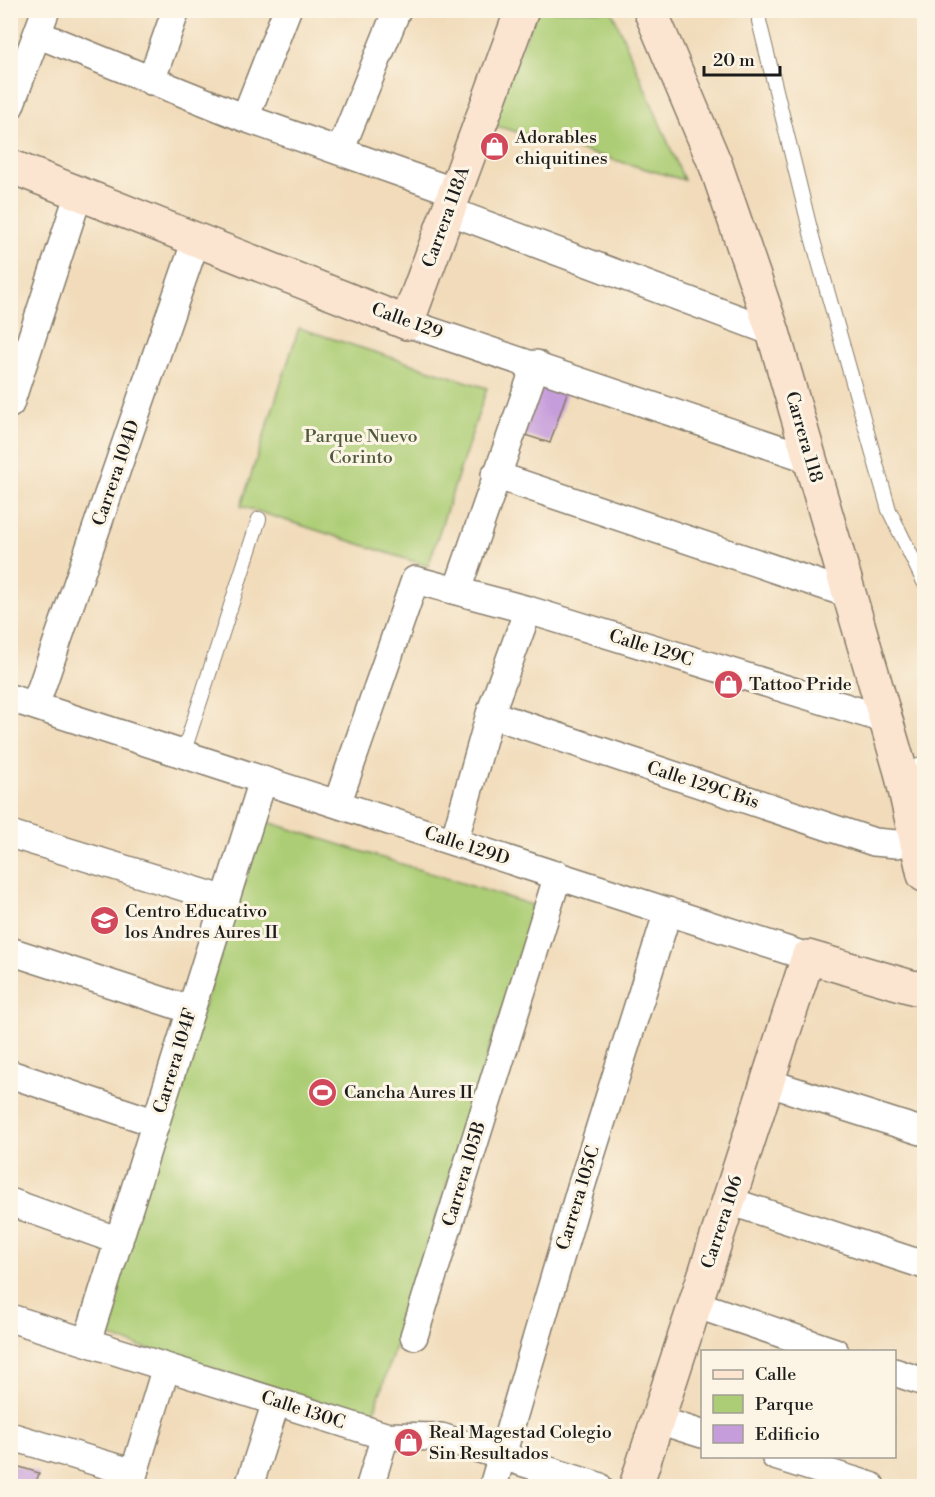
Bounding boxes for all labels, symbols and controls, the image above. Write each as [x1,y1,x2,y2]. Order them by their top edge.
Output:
scale bar [704,39,780,77]
text: 20 m [713,49,755,72]
place label: Adorables chiquitines [514,126,608,170]
shop icon: Adorables chiquitines [478,131,510,163]
street label: Carrera 118A [417,163,475,271]
street label: Calle 129 [368,298,446,345]
street label: Carrera 118 [780,389,828,485]
street label: Carrera 104D [87,417,145,529]
park label: Parque Nuevo Corinto [304,425,418,469]
street label: Calle 129C [606,624,696,672]
shop icon: Tattoo Pride [712,668,744,700]
place label: Tattoo Pride [749,673,852,696]
street label: Calle 129C Bis [644,756,762,814]
street label: Calle 129D [422,821,513,871]
place label: Centro Educativo los Andres Aures II [125,900,278,944]
school or university icon: Centro Educativo los Andres Aures II [88,905,120,937]
street label: Carrera 104F [148,1006,202,1116]
sports icon: Cancha Aures II [307,1076,339,1108]
place label: Cancha Aures II [344,1081,473,1104]
street label: Carrera 105B [437,1119,491,1229]
street label: Carrera 105C [551,1143,605,1253]
street label: Carrera 106 [696,1172,748,1272]
legend [701,1350,896,1458]
text: Calle [755,1363,796,1386]
street label: Calle 130C [258,1386,348,1434]
text: Parque [755,1393,814,1416]
place label: Real Magestad Colegio Sin Resultados [429,1421,612,1465]
text: Edificio [755,1423,820,1446]
shop icon: Real Magestad Colegio Sin Resultados [392,1426,424,1458]

